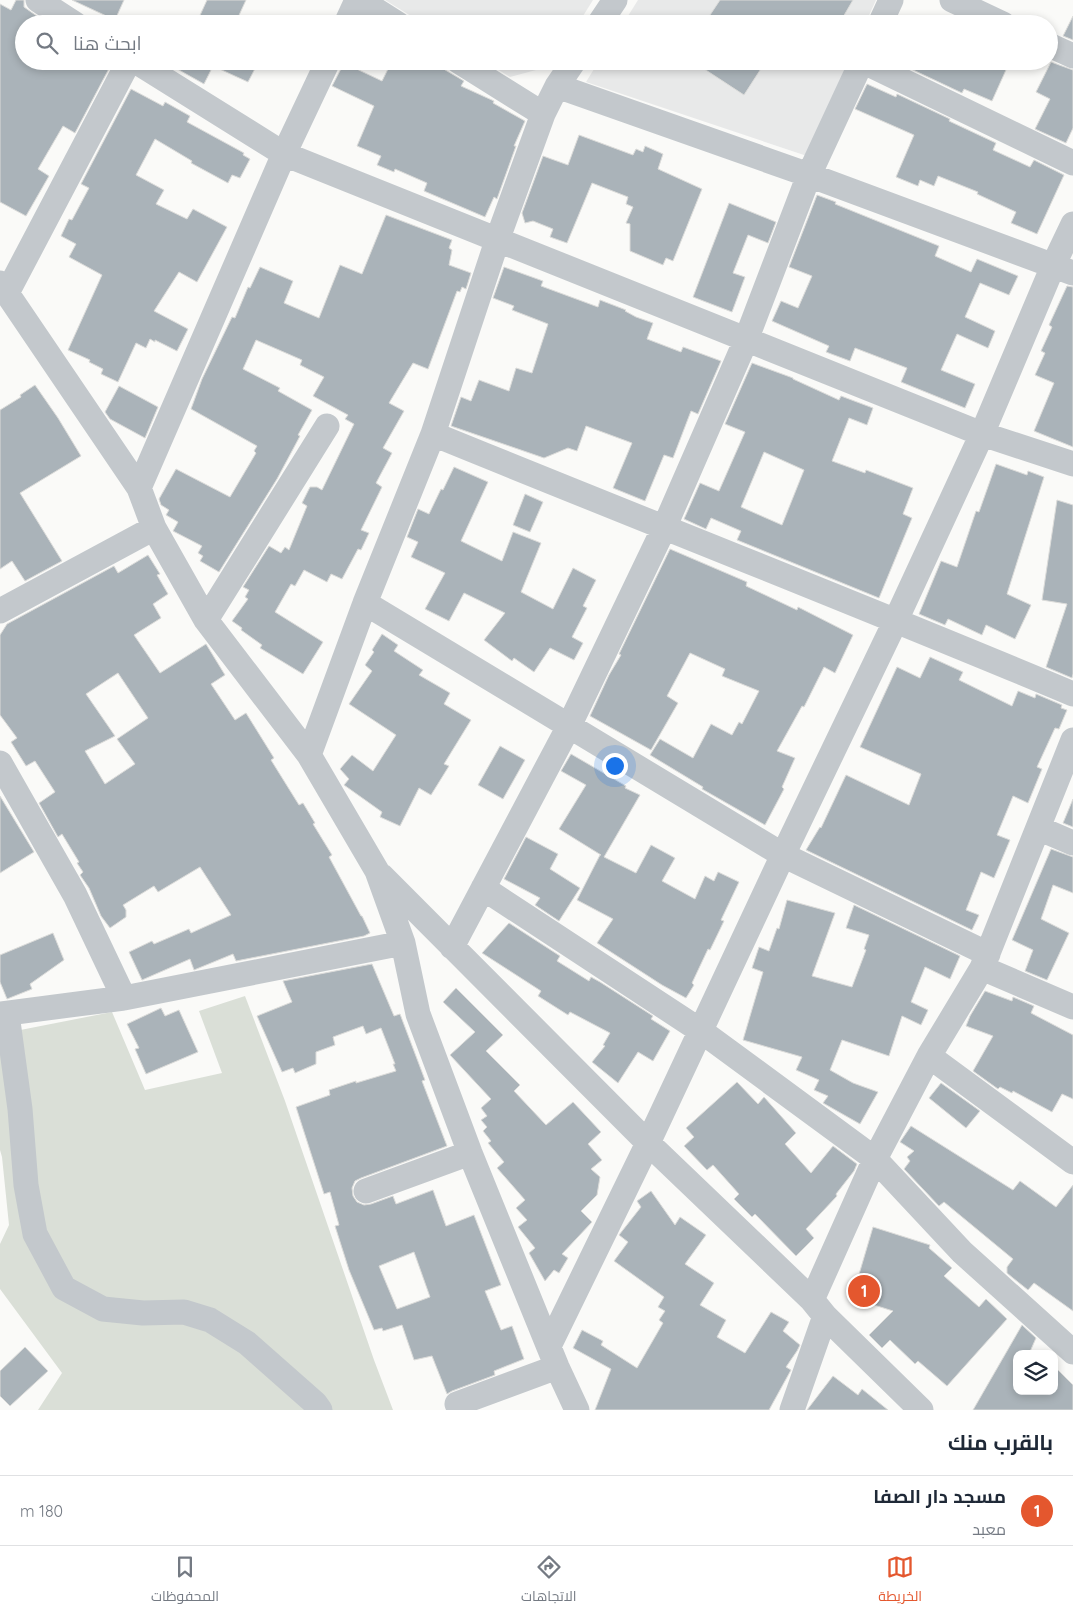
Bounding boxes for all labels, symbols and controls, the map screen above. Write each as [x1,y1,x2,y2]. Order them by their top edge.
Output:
search box [15,15,1058,70]
icon: search [33,29,61,57]
text: ابحث هنا [73,31,142,55]
your location [602,753,628,779]
pin: 1 [848,1272,880,1310]
map controls [1013,1350,1058,1395]
button: layers [1013,1350,1058,1395]
text: بالقرب منك [948,1429,1053,1455]
text: مسجد دار الصفا [873,1484,1006,1508]
text: 180 m [20,1501,63,1521]
text: 1 [1034,1501,1040,1521]
text: معبد [972,1519,1006,1539]
tab: المحفوظات [151,1553,219,1609]
tab: الاتجاهات [521,1553,576,1609]
tab: الخريطة [878,1553,922,1609]

